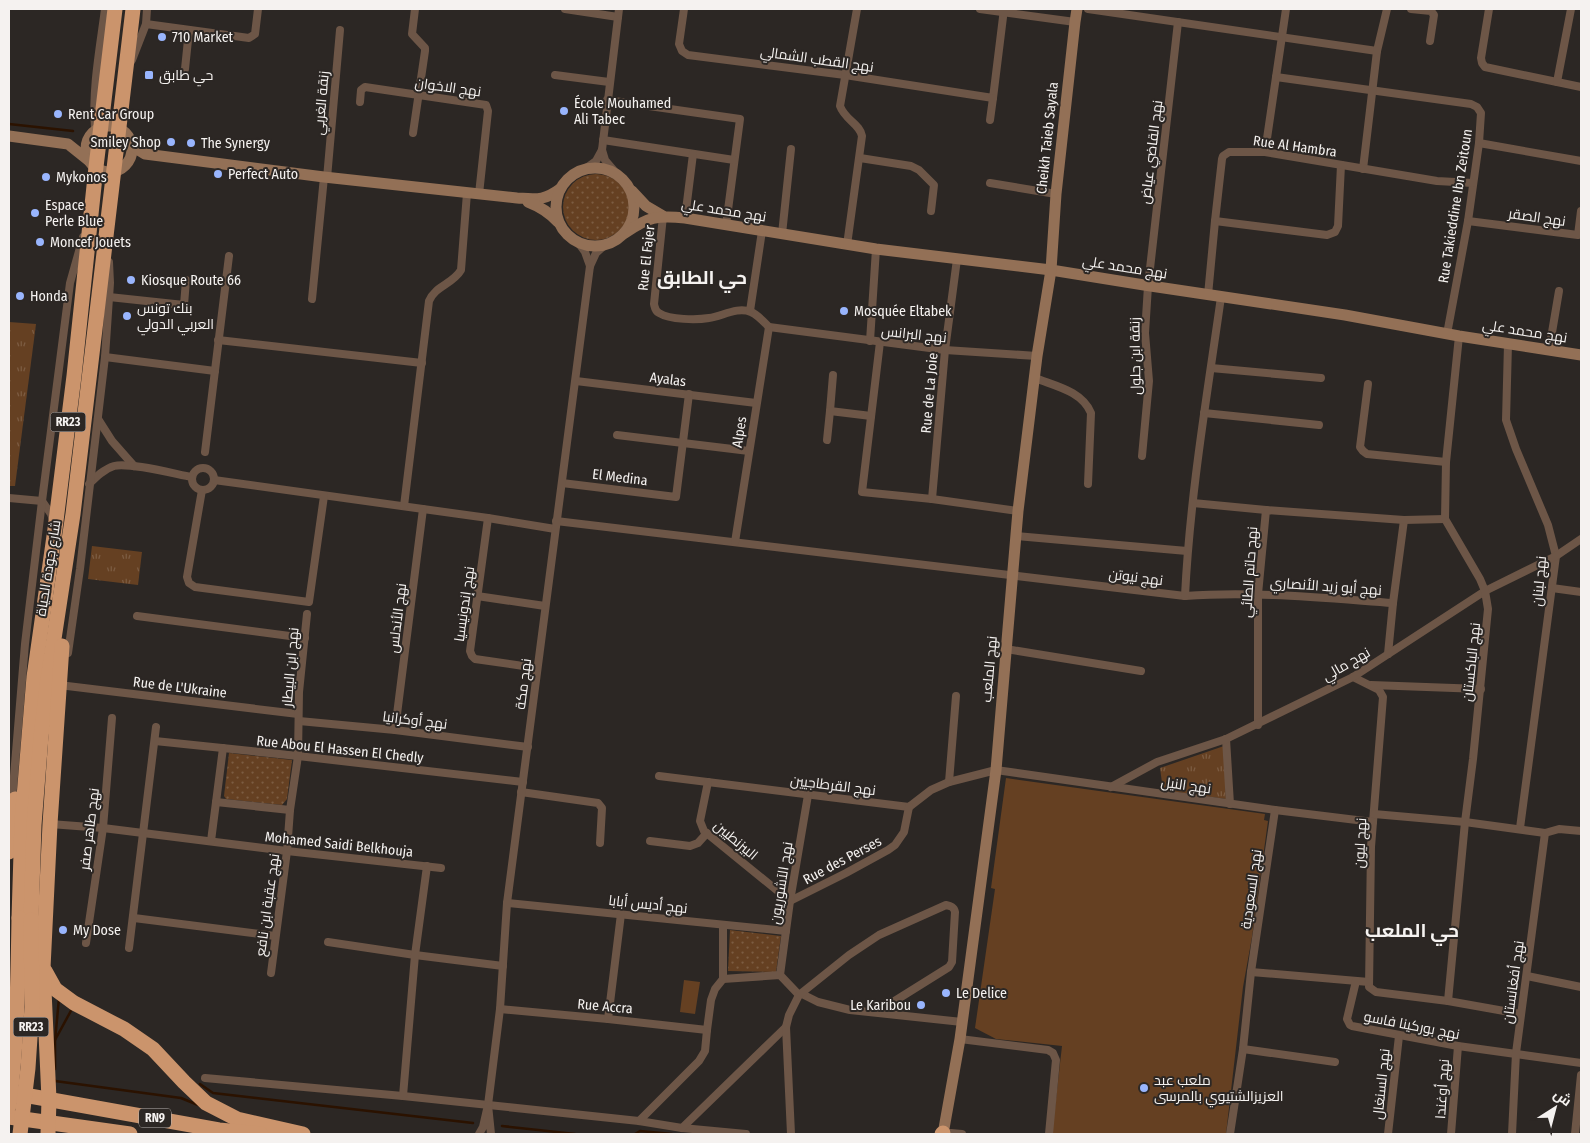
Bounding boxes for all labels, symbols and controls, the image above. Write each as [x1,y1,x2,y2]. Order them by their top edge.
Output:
place label: 710 Market [172,29,234,46]
marker: 710 Market [156,31,168,43]
street label: نهج القطب الشمالي [759,43,875,79]
place label: حي طابق [159,67,213,87]
marker: حي طابق [143,69,155,81]
street label: زنقة الغربي [310,70,336,136]
street label: نهج الاخوان [414,74,482,101]
street label: Cheikh Taieb Sayala [1033,81,1062,195]
place label: École Mouhamed Ali Tabec [574,94,671,128]
street label: نهج القاضي عياض [1137,99,1168,205]
marker: École Mouhamed Ali Tabec [558,105,570,117]
place label: Rent Car Group [68,106,154,123]
marker: Rent Car Group [52,108,64,120]
street label: Rue Takieddine Ibn Zeitoun [1435,128,1476,284]
street label: Rue Al Hambra [1252,132,1338,161]
place label: Smiley Shop [91,134,161,151]
place label: The Synergy [201,135,271,152]
marker: Smiley Shop [165,136,177,148]
marker: The Synergy [185,137,197,149]
place label: Perfect Auto [228,166,298,183]
marker: Perfect Auto [212,168,224,180]
place label: Mykonos [56,169,107,186]
marker: Mykonos [40,171,52,183]
street label: نهج محمد علي [680,195,768,229]
place label: Espace Perle Blue [45,197,103,230]
street label: نهج الصقر [1506,205,1567,230]
marker: Espace Perle Blue [29,207,41,219]
street label: Rue El Fajer [635,224,658,292]
place label: Moncef Jouets [50,234,131,251]
marker: Moncef Jouets [34,236,46,248]
street label: نهج محمد علي [1081,252,1169,286]
district label: حي الطابق [657,266,747,293]
place label: Kiosque Route 66 [141,272,241,289]
marker: Kiosque Route 66 [125,274,137,286]
place label: Honda [30,288,68,305]
marker: Honda [14,290,26,302]
place label: بنك تونس العربي الدولي [137,300,214,336]
place label: Mosquée Eltabek [854,303,952,320]
marker: Mosquée Eltabek [838,305,850,317]
marker: بنك تونس العربي الدولي [121,310,133,322]
street label: نهج محمد علي [1481,316,1569,350]
street label: زنقة ابن جلول [1126,317,1145,395]
street label: نهج البرانس [880,323,948,346]
street label: Rue de La Joie [918,352,941,434]
street label: Ayalas [649,369,687,390]
road number: RR23 [50,412,86,432]
street label: Alpes [729,415,750,449]
street label: El Medina [591,466,649,489]
street label: شارع جودة الحياة [33,519,64,617]
street label: نهج حاتم الطائي [1238,526,1264,619]
street label: نهج لبنان [1529,555,1550,607]
street label: نهج إندونيسيا [451,565,478,643]
street label: نهج نيوتن [1108,566,1164,589]
street label: نهج أبو زيد الأنصاري [1269,573,1383,602]
street label: نهج الأندلس [385,582,410,654]
street label: نهج الباكستان [1459,622,1484,702]
street label: نهج ابن البيطار [278,627,302,709]
street label: نهج الملعب [978,635,1001,703]
street label: نهج مالي [1319,644,1375,688]
street label: نهج مكة [512,658,535,711]
street label: Rue de L'Ukraine [132,673,228,702]
street label: نهج أوكرانيا [382,707,448,733]
street label: Rue Abou El Hassen El Chedly [255,732,425,767]
street label: نهج القرطاجيين [789,772,877,799]
street label: نهج النيل [1160,774,1212,797]
street label: نهج طاهر صفر [76,787,103,872]
street label: البيزنطيين [710,817,761,864]
street label: نهج ليون [1351,817,1370,869]
street label: Mohamed Saidi Belkhouja [264,828,414,861]
street label: Rue des Perses [800,833,884,888]
street label: نهج الآشوريون [767,841,796,926]
street label: نهج السعودية [1237,848,1266,930]
street label: نهج عقبة ابن نافع [252,853,283,958]
street label: نهج أديس أبابا [607,891,689,917]
district label: حي الملعب [1365,919,1459,946]
place label: My Dose [73,922,121,939]
marker: My Dose [57,924,69,936]
street label: نهج أفغانستان [1498,939,1528,1025]
place label: Le Delice [956,985,1007,1002]
marker: Le Delice [940,987,952,999]
street label: Rue Accra [577,996,634,1017]
place label: Le Karibou [850,997,911,1014]
marker: Le Karibou [915,999,927,1011]
street label: نهج بوركينا فاسو [1363,1008,1461,1043]
road number: RR23 [14,1018,48,1036]
street label: نهج السنغال [1369,1048,1394,1120]
street label: نهج أوغندا [1431,1058,1453,1120]
place label: ملعب عبد العزيزالشتيوي بالمرسى [1154,1072,1284,1108]
marker: ملعب عبد العزيزالشتيوي بالمرسى [1138,1082,1150,1094]
north arrow [1530,1083,1580,1133]
text: ش [1550,1086,1575,1110]
road number: RN9 [139,1108,171,1128]

